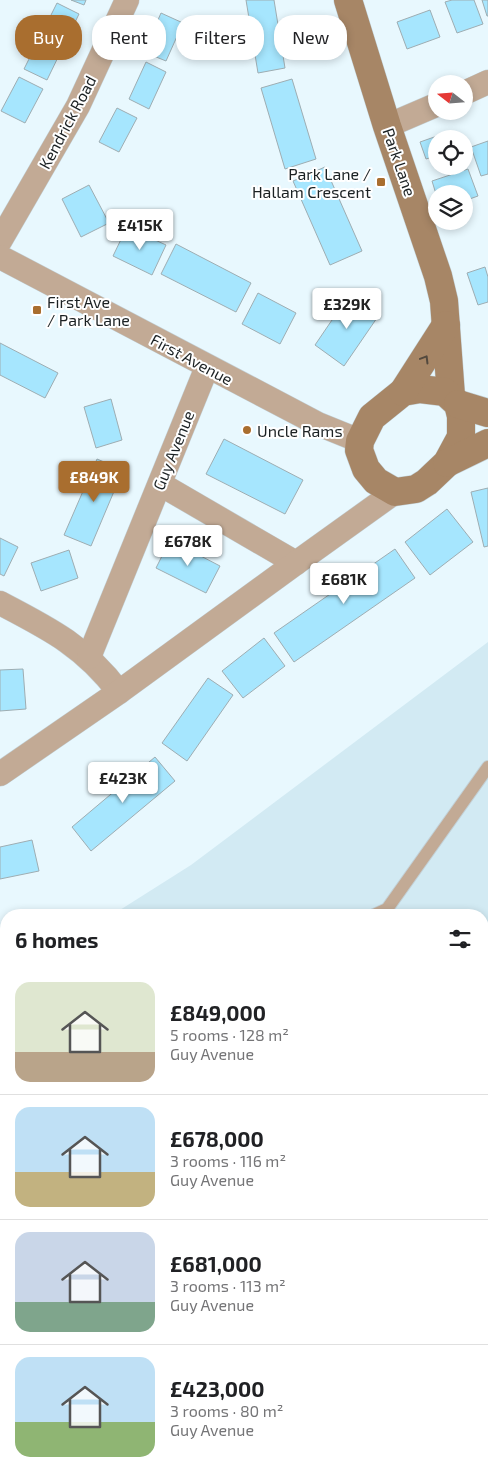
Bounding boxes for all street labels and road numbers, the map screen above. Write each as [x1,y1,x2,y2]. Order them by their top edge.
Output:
street label: Kendrick Road [34,72,100,172]
street label: Park Lane [379,125,421,199]
street label: First Avenue [148,329,236,389]
street label: Guy Avenue [148,407,198,493]

